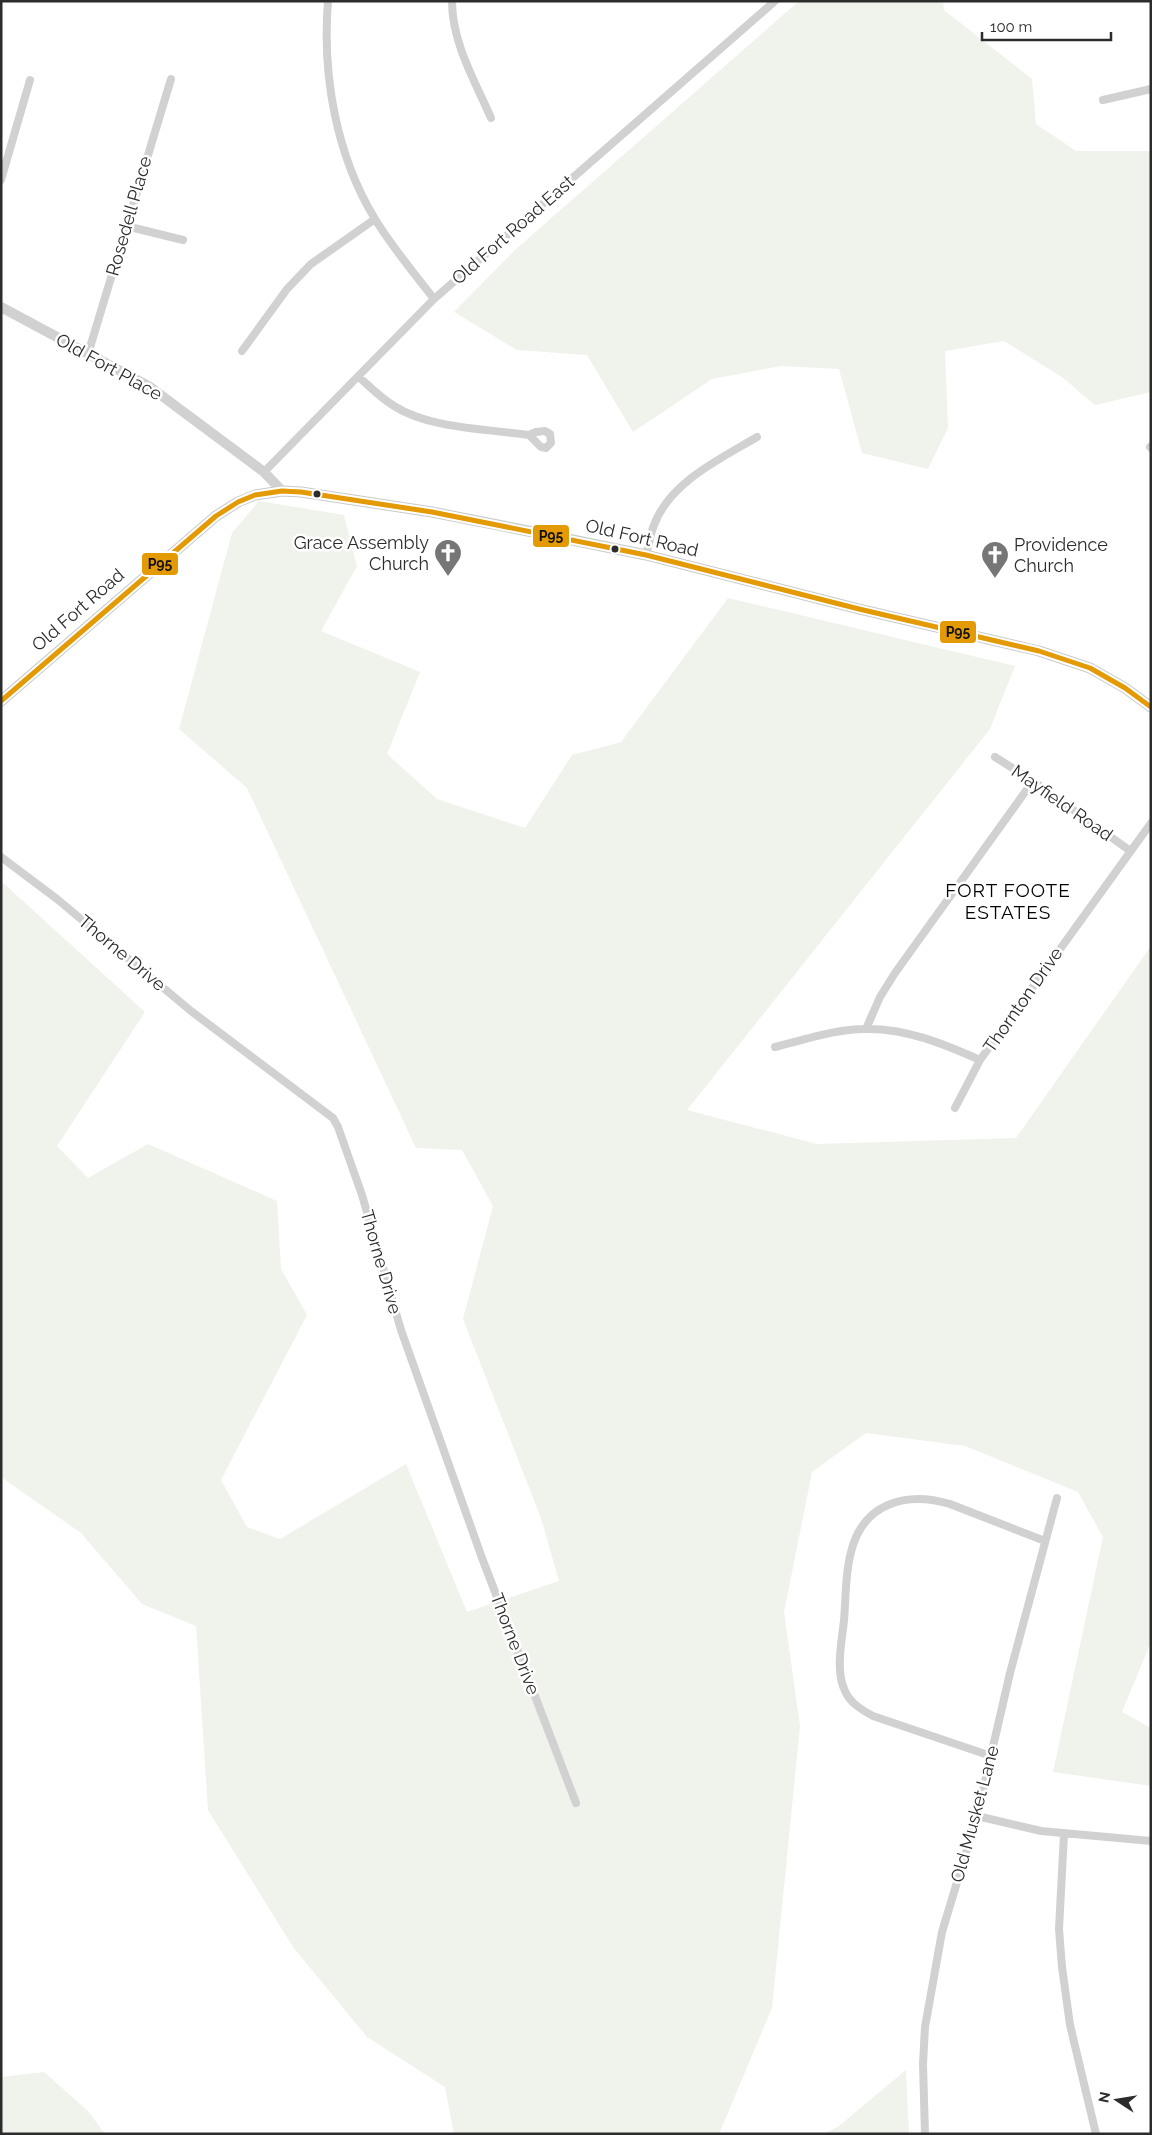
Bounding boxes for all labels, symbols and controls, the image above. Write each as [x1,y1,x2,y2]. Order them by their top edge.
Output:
scale bar [982,10,1111,42]
text: 100 m [990,18,1032,36]
street label: Rosedell Place [101,153,156,278]
street label: Old Fort Road East [447,171,578,288]
street label: Old Fort Place [52,329,166,405]
unlabelled marker [312,489,322,499]
street label: Old Fort Road [584,514,701,561]
line badge: P95 [532,524,570,548]
text: P95 [539,528,564,544]
place label: Grace Assembly Church [294,532,429,574]
place label: Providence Church [1014,534,1108,576]
church icon: Grace Assembly Church [433,538,463,577]
church icon: Providence Church [980,540,1010,579]
unlabelled marker [610,544,620,554]
line badge: P95 [141,552,179,576]
text: P95 [148,556,173,572]
street label: Old Fort Road [27,564,128,655]
line badge: P95 [939,620,977,644]
text: P95 [946,624,971,640]
street label: Mayfield Road [1008,760,1117,845]
district label: FORT FOOTE ESTATES [945,879,1071,923]
street label: Thorne Drive [75,910,170,995]
street label: Thornton Drive [979,943,1067,1056]
street label: Thorne Drive [357,1207,406,1317]
street label: Thorne Drive [486,1590,545,1698]
street label: Old Musket Lane [946,1743,1003,1885]
north arrow [1092,2075,1142,2125]
text: N [1095,2090,1113,2104]

